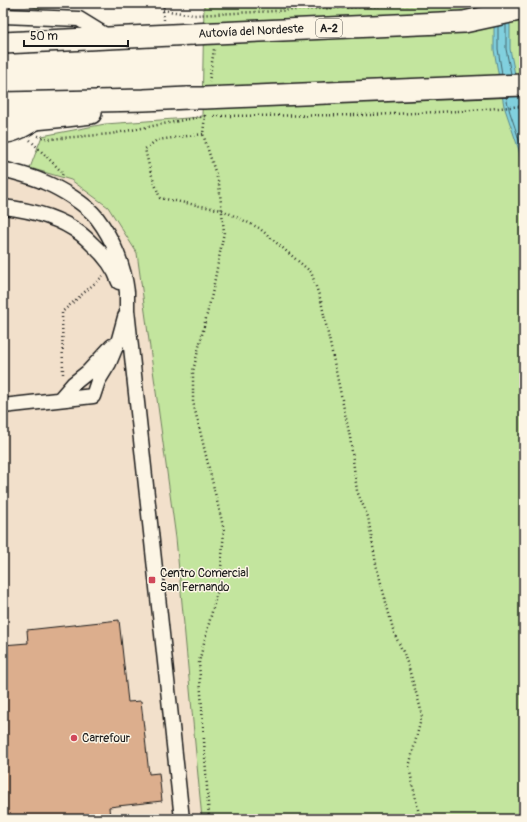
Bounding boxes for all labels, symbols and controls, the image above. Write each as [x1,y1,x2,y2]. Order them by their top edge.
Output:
road number: A-2 [316,19,342,37]
street label: Autovía del Nordeste [198,21,304,42]
scale bar [24,22,128,48]
text: 50 m [30,29,58,44]
place label: Centro Comercial San Fernando [160,566,249,595]
marker: Centro Comercial San Fernando [147,575,157,585]
place label: Carrefour [82,731,131,746]
marker: Carrefour [69,733,79,743]

